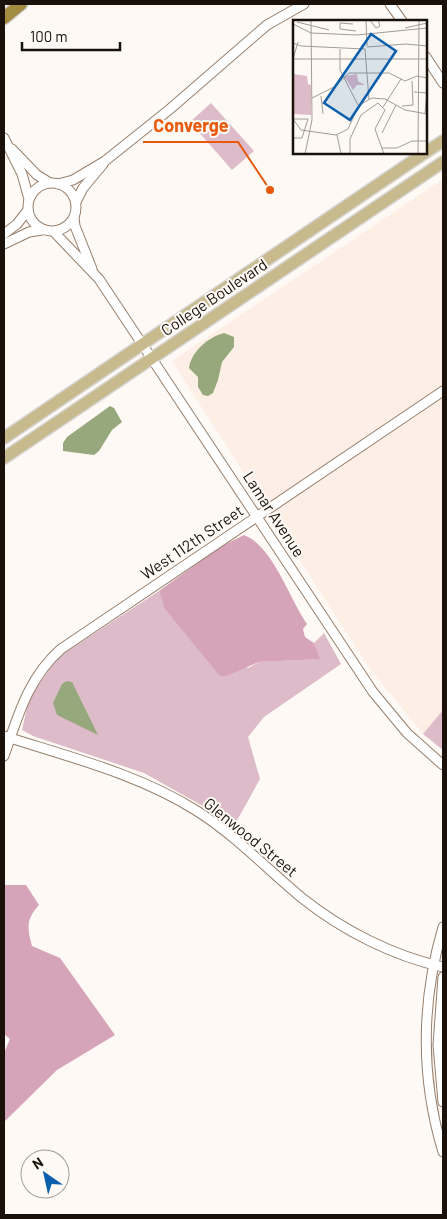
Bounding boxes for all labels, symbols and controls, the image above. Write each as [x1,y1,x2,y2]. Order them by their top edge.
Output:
scale bar [22,20,120,52]
inset map [293,20,427,154]
text: 100 m [30,27,68,45]
callout: Converge [143,109,238,142]
text: Converge [153,114,229,136]
street label: College Boulevard [157,254,270,339]
street label: Lamar Avenue [240,467,309,560]
street label: West 112th Street [137,500,247,583]
street label: Glenwood Street [201,793,302,880]
north arrow [20,1149,70,1199]
text: N [29,1153,46,1172]

